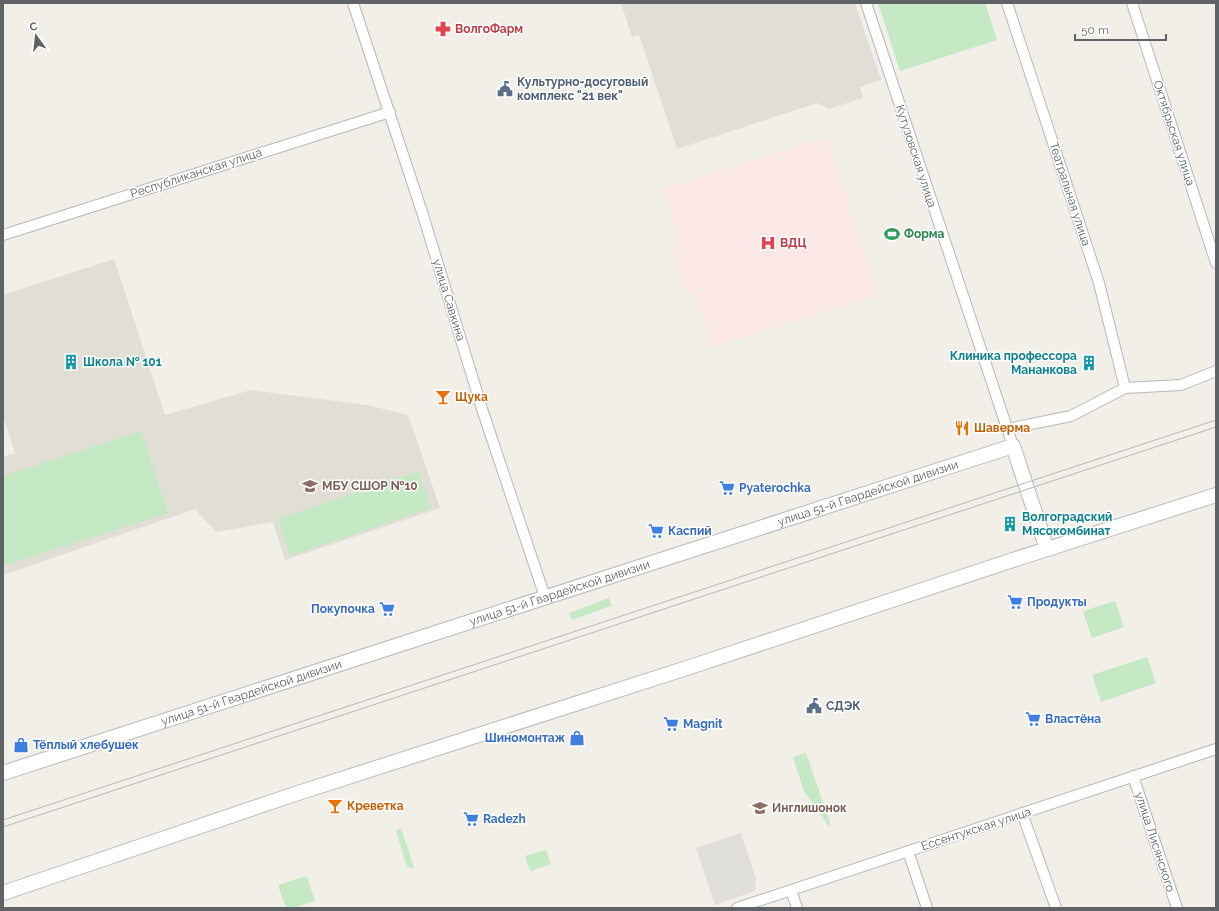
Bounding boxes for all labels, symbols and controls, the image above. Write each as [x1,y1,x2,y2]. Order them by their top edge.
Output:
north arrow [16,16,56,56]
scale bar [1075,16,1166,42]
text: С [28,19,39,34]
pharmacy icon: ВолгоФарм [434,20,452,38]
place label: ВолгоФарм [455,22,523,36]
text: 50 m [1081,23,1109,37]
place label: Культурно-досуговый комплекс "21 век" [517,75,648,103]
street label: Октябрьская улица [1150,79,1198,187]
public building icon: Культурно-досуговый комплекс "21 век" [496,80,514,98]
street label: Кутузовская улица [893,103,939,209]
street label: Театральная улица [1047,140,1093,248]
street label: Республиканская улица [128,145,264,201]
sports icon: Форма [883,225,901,243]
place label: Форма [904,227,945,241]
hospital icon: ВДЦ [759,234,777,252]
place label: ВДЦ [780,236,807,250]
street label: улица Савкина [430,257,468,343]
place label: Клиника профессора Мананкова [950,349,1077,377]
building icon: Школа № 101 [62,353,80,371]
building icon: Клиника профессора Мананкова [1080,354,1098,372]
place label: Школа № 101 [83,355,162,369]
bar icon: Щука [434,388,452,406]
place label: Щука [455,390,488,404]
restaurant icon: Шаверма [953,419,971,437]
place label: Шаверма [974,421,1030,435]
street label: улица 51-й Гвардейской дивизии [776,457,960,529]
school or university icon: МБУ СШОР №10 [301,477,319,495]
place label: МБУ СШОР №10 [322,479,418,493]
supermarket icon: Pyaterochka [718,479,736,497]
place label: Pyaterochka [739,481,811,495]
place label: Волгоградский Мясокомбинат [1022,510,1112,538]
building icon: Волгоградский Мясокомбинат [1001,515,1019,533]
supermarket icon: Каспий [647,522,665,540]
place label: Каспий [668,524,712,538]
street label: улица 51-й Гвардейской дивизии [468,557,652,629]
supermarket icon: Продукты [1006,593,1024,611]
place label: Продукты [1027,595,1087,609]
supermarket icon: Покупочка [378,600,396,618]
place label: Покупочка [311,602,375,616]
street label: улица 51-й Гвардейской дивизии [159,657,343,728]
public building icon: СДЭК [805,697,823,715]
place label: СДЭК [826,699,861,713]
supermarket icon: Властёна [1024,710,1042,728]
place label: Властёна [1045,712,1101,726]
supermarket icon: Magnit [662,715,680,733]
place label: Magnit [683,717,723,731]
shop icon: Шиномонтаж [568,729,586,747]
place label: Шиномонтаж [485,731,566,745]
shop icon: Тёплый хлебушек [12,736,30,754]
place label: Тёплый хлебушек [33,738,139,752]
street label: улица Лисянского [1132,790,1178,894]
bar icon: Креветка [326,797,344,815]
place label: Креветка [347,799,404,813]
school or university icon: Инглишонок [751,799,769,817]
place label: Инглишонок [772,801,847,815]
street label: Ессентукская улица [919,805,1033,853]
supermarket icon: Radezh [462,810,480,828]
place label: Radezh [483,812,526,826]

